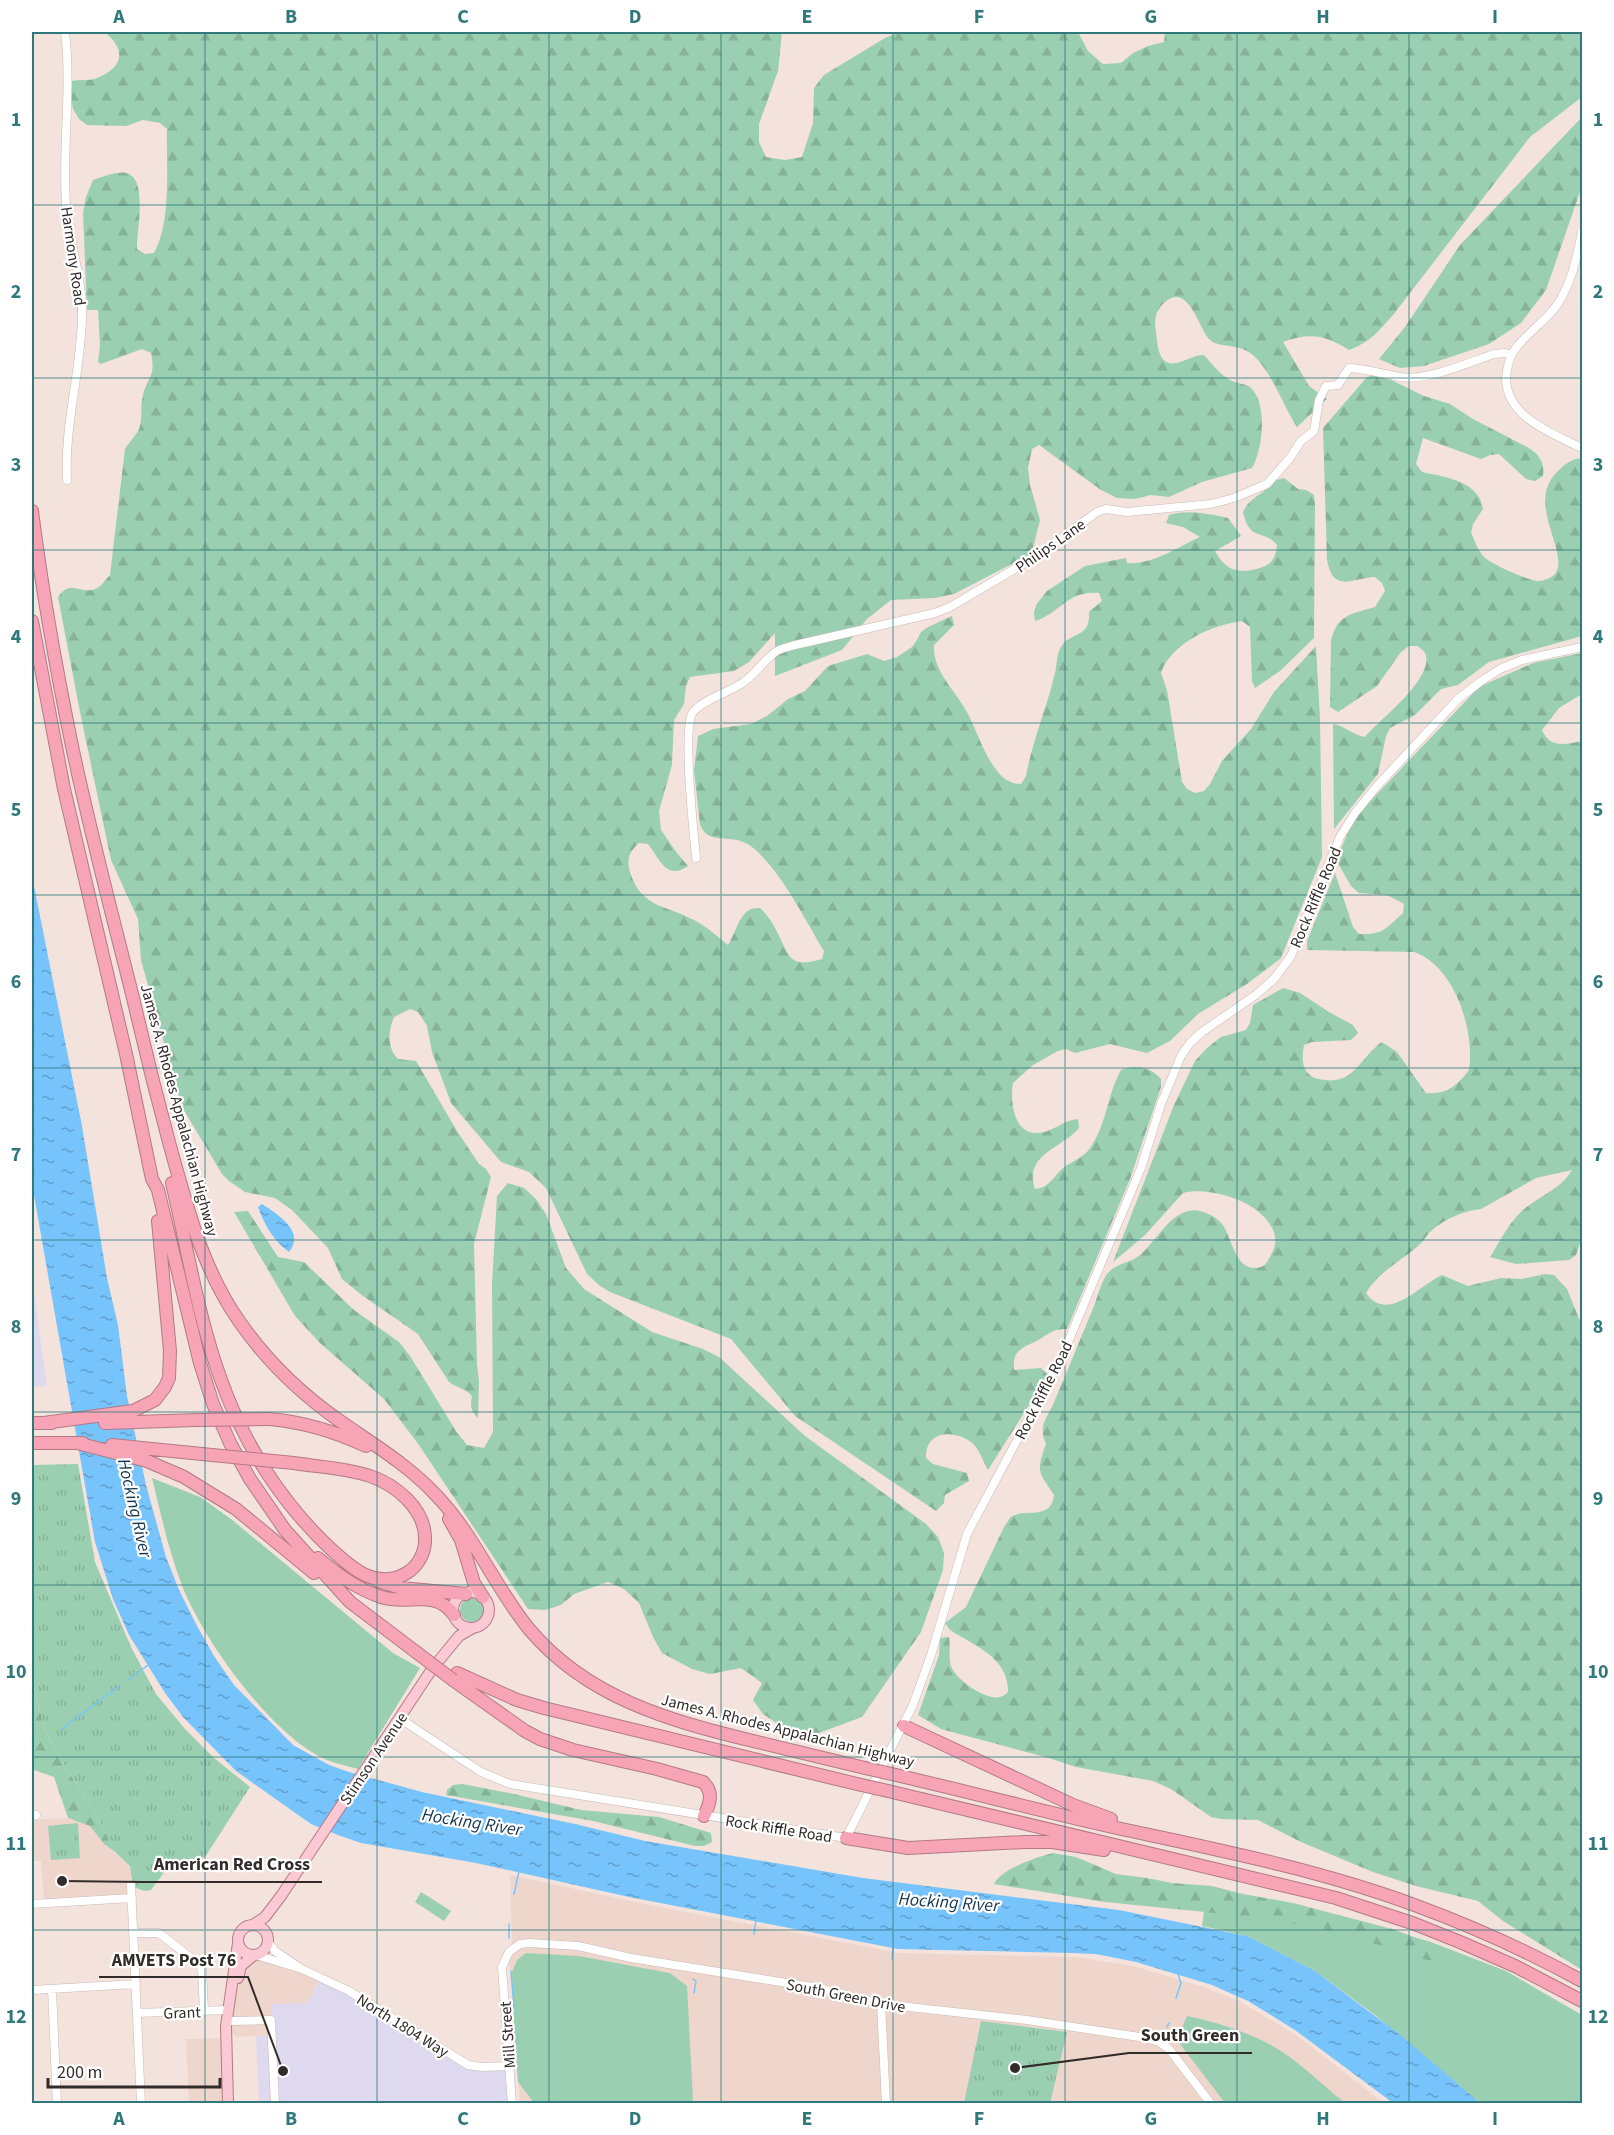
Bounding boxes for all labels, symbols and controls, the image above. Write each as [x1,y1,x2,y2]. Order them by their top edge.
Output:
text: A [112,3,125,31]
text: B [285,3,297,31]
text: C [457,3,469,31]
text: D [629,3,641,31]
text: E [802,3,812,31]
text: F [974,3,984,31]
text: G [1145,3,1157,31]
text: H [1316,3,1330,31]
text: I [1492,3,1498,31]
text: 1 [11,106,21,134]
text: 1 [1593,106,1603,134]
street label: Harmony Road [55,205,91,307]
text: 2 [11,278,21,306]
text: 2 [1593,278,1603,306]
text: 3 [11,451,21,479]
text: 3 [1593,451,1603,479]
street label: Philips Lane [1011,514,1090,578]
text: 4 [11,623,22,651]
text: 4 [1593,623,1604,651]
text: 5 [11,796,21,824]
text: 5 [1593,796,1603,824]
street label: Rock Riffle Road [1285,843,1347,951]
text: 6 [11,968,21,996]
text: 6 [1593,968,1603,996]
street label: James A. Rhodes Appalachian Highway [135,982,223,1239]
text: 7 [11,1141,21,1169]
text: 7 [1593,1141,1603,1169]
text: 8 [11,1313,21,1341]
text: 8 [1593,1313,1603,1341]
street label: Rock Riffle Road [1010,1337,1078,1444]
water label: Hocking River [111,1456,158,1561]
text: 9 [11,1485,21,1513]
text: 9 [1593,1485,1603,1513]
text: 10 [5,1658,27,1686]
text: 10 [1587,1658,1609,1686]
street label: James A. Rhodes Appalachian Highway [659,1689,917,1773]
street label: Stimson Avenue [335,1708,413,1809]
water label: Hocking River [420,1802,524,1843]
street label: Rock Riffle Road [724,1810,834,1848]
text: 11 [5,1830,27,1858]
text: 11 [1587,1830,1609,1858]
callout: American Red Cross [142,1846,322,1882]
text: American Red Cross [153,1852,310,1877]
water label: Hocking River [898,1887,1001,1919]
callout: AMVETS Post 76 [99,1941,248,1977]
text: AMVETS Post 76 [111,1948,236,1973]
street label: South Green Drive [784,1974,907,2018]
street label: North 1804 Way [352,1989,453,2063]
street label: Mill Street [495,2000,521,2069]
street label: Grant [163,2001,202,2025]
text: 12 [5,2003,27,2031]
text: 12 [1587,2003,1609,2031]
callout: South Green [1129,2017,1252,2053]
text: South Green [1141,2023,1239,2048]
scale bar [48,2051,220,2089]
text: 200 m [57,2060,102,2085]
text: A [112,2105,125,2133]
text: B [285,2105,297,2133]
text: C [457,2105,469,2133]
text: D [629,2105,641,2133]
text: E [802,2105,812,2133]
text: F [974,2105,984,2133]
text: G [1145,2105,1157,2133]
text: H [1316,2105,1330,2133]
text: I [1492,2105,1498,2133]

